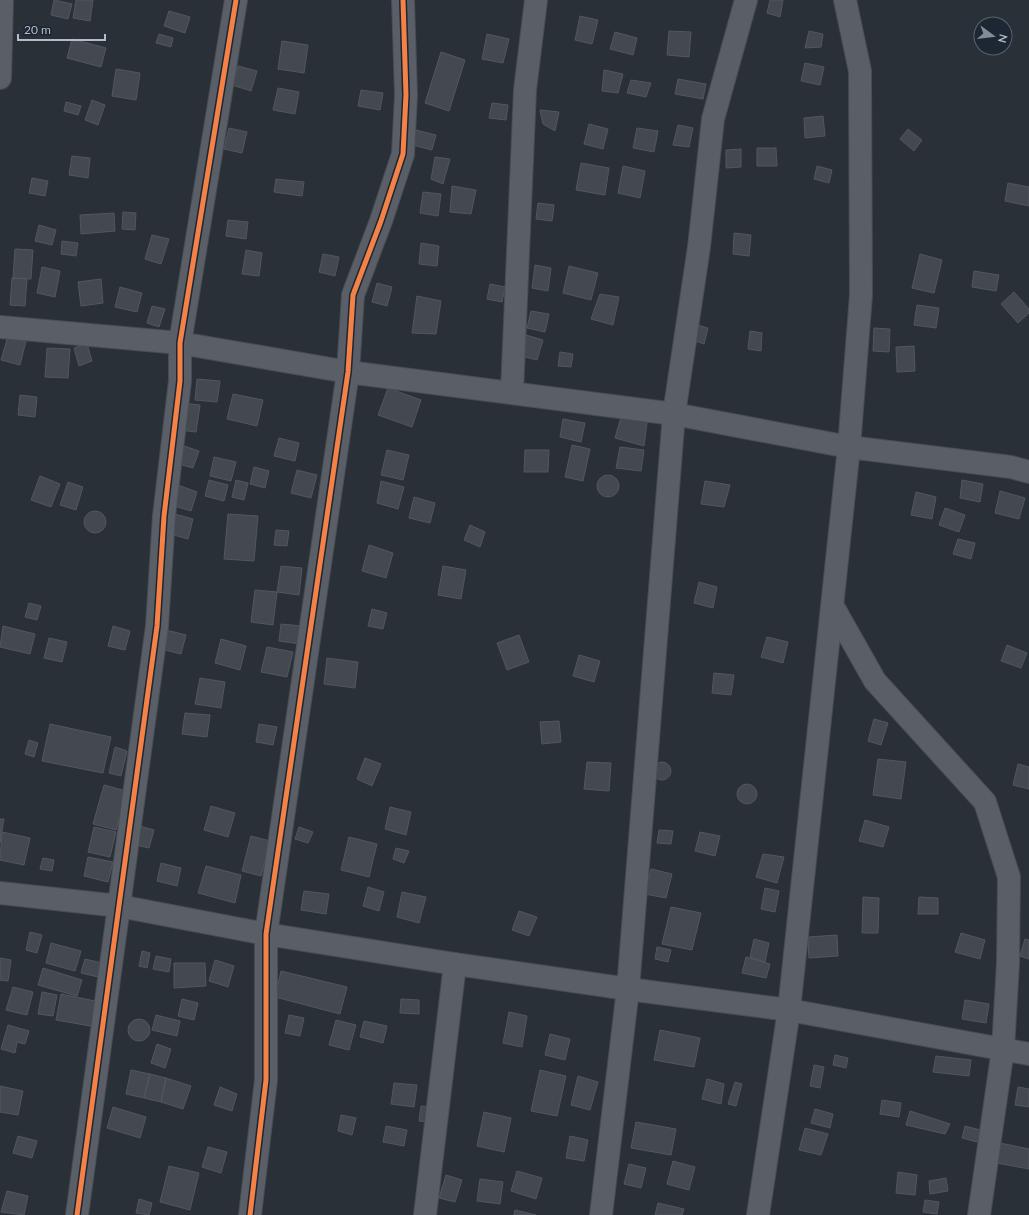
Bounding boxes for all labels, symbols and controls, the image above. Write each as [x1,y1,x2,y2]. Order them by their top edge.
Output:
scale bar [18,16,105,42]
north arrow [973,16,1013,56]
text: 20 m [24,22,51,37]
text: N [996,33,1011,44]

